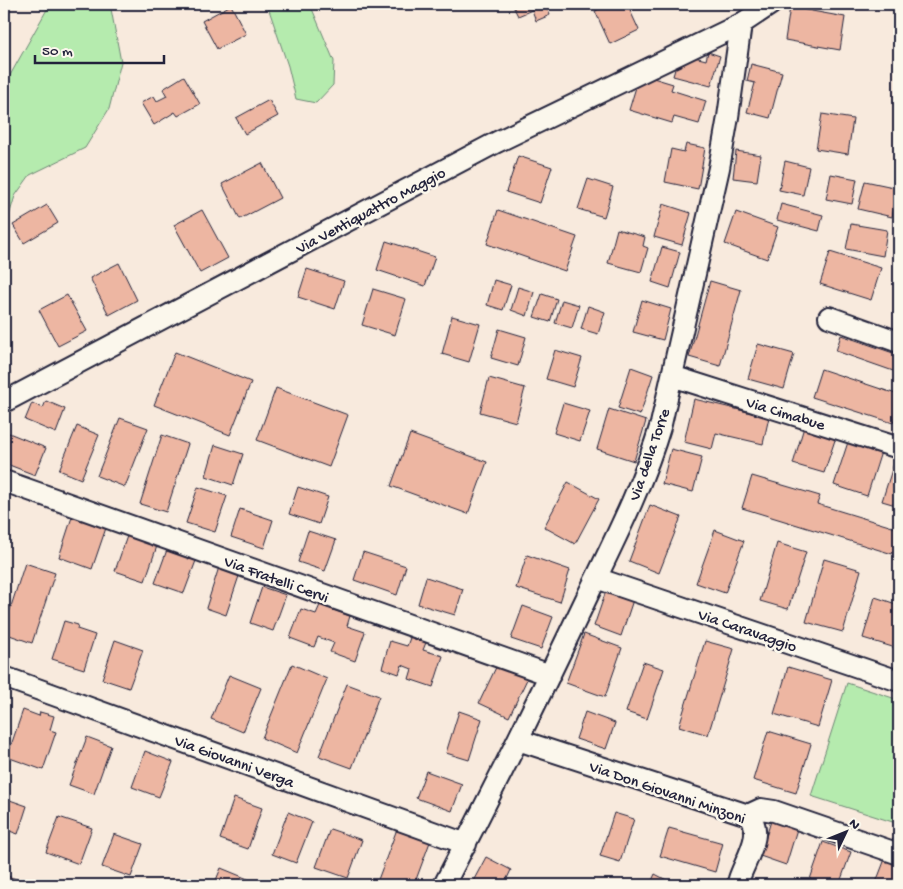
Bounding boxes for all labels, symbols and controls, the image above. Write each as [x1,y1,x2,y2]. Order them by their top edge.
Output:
scale bar [35,32,164,64]
text: 50 m [42,43,73,61]
street label: Via Ventiquattro Maggio [293,165,450,260]
street label: Via Cimabue [742,394,827,437]
street label: Via della Torre [626,406,676,505]
street label: Via Fratelli Cervi [220,553,331,609]
street label: Via Caravaggio [694,606,799,658]
street label: Via Giovanni Verga [170,732,297,794]
street label: Via Don Giovanni Minzoni [585,758,748,830]
north arrow [820,806,870,856]
text: N [844,816,863,834]

